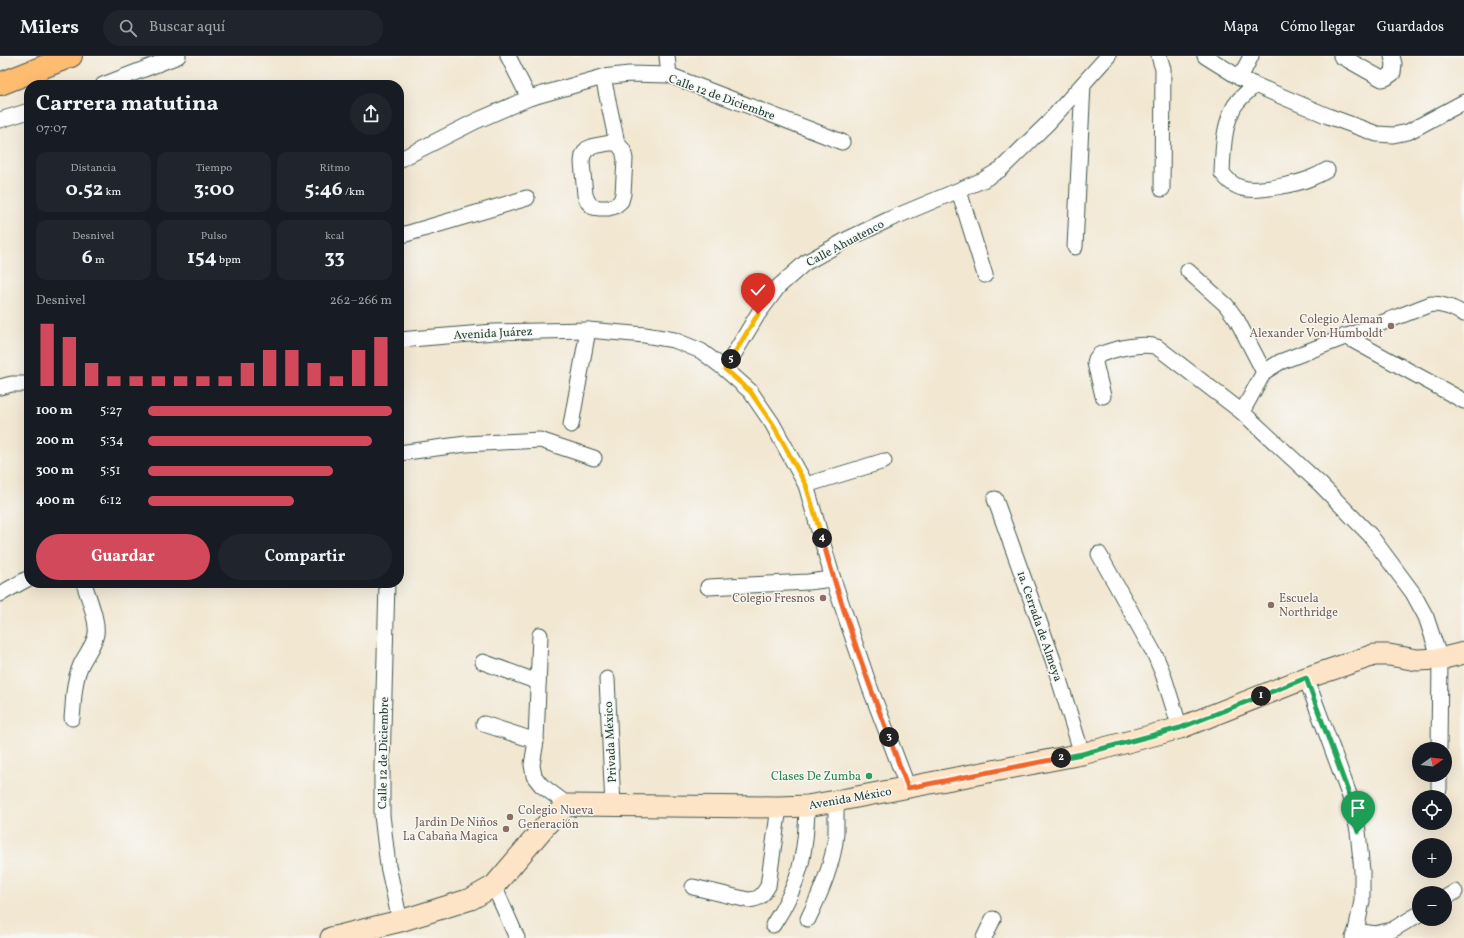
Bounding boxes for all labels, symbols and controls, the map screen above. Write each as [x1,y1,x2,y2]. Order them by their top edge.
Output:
search box [103,10,383,46]
text: Milers [20,15,79,41]
icon: search [117,17,139,39]
text: Buscar aquí [149,17,225,38]
text: Mapa [1224,18,1259,37]
text: Cómo llegar [1281,18,1355,37]
text: Guardados [1377,18,1444,37]
street label: Calle 12 de Diciembre [666,71,777,125]
text: Carrera matutina [36,89,218,120]
button: share [350,93,392,135]
text: 07:07 [36,120,67,138]
text: Distancia [70,161,116,176]
text: Tiempo [196,161,232,176]
text: Ritmo [320,161,350,176]
text: 0.52 [65,176,103,204]
text: 3:00 [194,176,234,204]
text: 5:46 [305,176,343,204]
text: km [103,185,121,200]
text: /km [343,185,365,200]
street label: Calle Ahuatenco [804,217,887,271]
text: Desnivel [72,229,114,244]
text: Pulso [201,229,227,244]
text: kcal [325,229,344,244]
text: 6 [82,244,93,272]
text: 154 [187,244,217,272]
text: 33 [324,244,345,272]
text: m [93,253,105,268]
text: bpm [217,253,241,268]
pin [741,273,775,314]
icon: check [747,279,769,301]
text: Desnivel [36,292,86,310]
text: 262–266 m [330,292,392,310]
place label: Colegio Aleman Alexander Von Humboldt [1249,312,1383,342]
marker: Colegio Aleman Alexander Von Humboldt [1386,321,1396,331]
street label: Avenida Juárez [453,324,533,344]
pin: 5 [721,349,741,369]
text: 5 [728,351,734,366]
text: 100 m [36,402,73,420]
text: 5:27 [100,402,122,420]
text: 200 m [36,432,74,450]
text: 5:34 [100,432,124,450]
text: 300 m [36,462,74,480]
text: 5:51 [100,462,121,480]
text: 400 m [36,492,75,510]
text: 6:12 [100,492,122,510]
pin: 4 [812,528,832,548]
text: 4 [819,530,825,545]
button: Guardar [36,534,210,580]
button: Compartir [218,534,392,580]
street label: 1a. Cerrada de Almeya [1013,569,1066,684]
place label: Colegio Fresnos [732,591,815,607]
place label: Escuela Northridge [1279,591,1338,621]
marker: Colegio Fresnos [818,593,828,603]
marker: Escuela Northridge [1266,600,1276,610]
pin: 1 [1251,686,1271,706]
text: 1 [1259,688,1263,703]
street label: Calle 12 de Diciembre [375,696,393,809]
street label: Privada México [601,701,621,783]
pin: 3 [879,727,899,747]
text: 3 [886,729,892,744]
north arrow [1412,742,1452,782]
map controls [1412,742,1452,926]
pin: 2 [1051,748,1071,768]
text: 2 [1058,750,1064,765]
place label: Clases De Zumba [771,769,861,785]
marker: Clases De Zumba [864,771,874,781]
street label: Avenida México [808,784,893,814]
button: locate [1412,790,1452,830]
pin [1341,791,1375,832]
icon: arrive [1347,797,1369,819]
place label: Colegio Nueva Generación [518,803,593,833]
marker: Colegio Nueva Generación [505,812,515,822]
place label: Jardin De Niños La Cabaña Magica [403,815,498,845]
marker: Jardin De Niños La Cabaña Magica [501,824,511,834]
button: + [1412,838,1452,878]
button: − [1412,886,1452,926]

